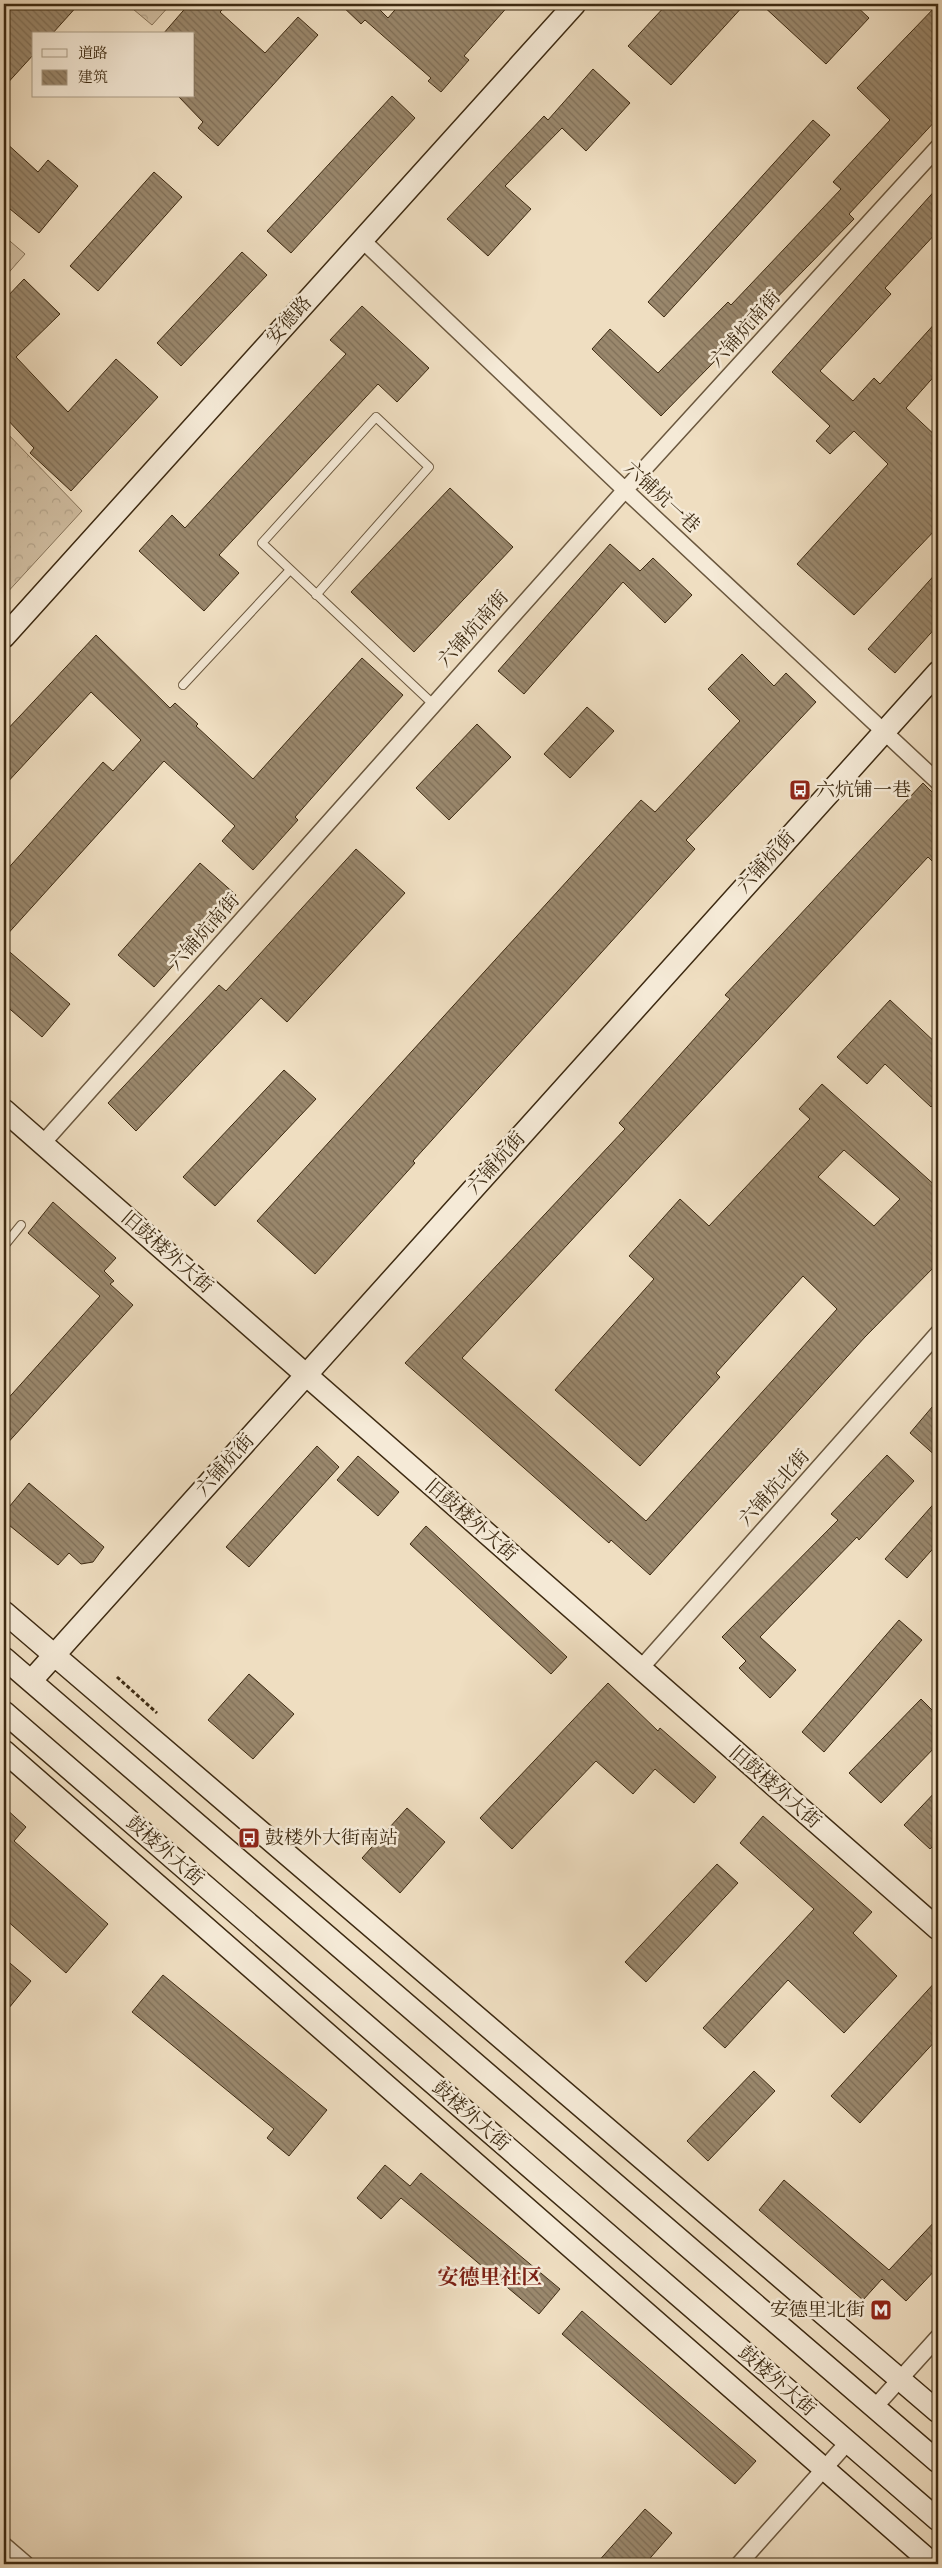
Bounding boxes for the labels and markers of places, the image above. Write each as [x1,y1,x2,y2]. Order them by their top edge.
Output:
place label: 六炕铺一巷 [816,777,911,803]
bus stop icon: 六炕铺一巷 [788,778,812,802]
place label: 鼓楼外大街南站 [265,1825,398,1851]
bus stop icon: 鼓楼外大街南站 [237,1826,261,1850]
place label: 安德里北街 [770,2297,865,2323]
metro station icon: 安德里北街 [869,2298,893,2322]

